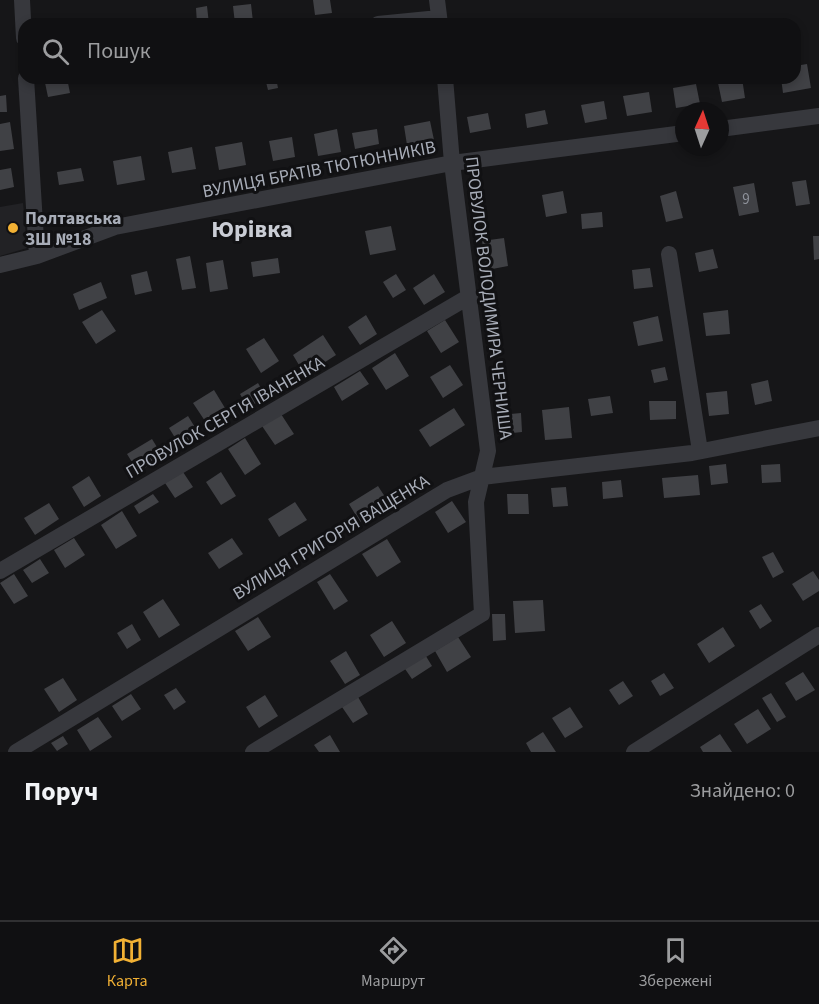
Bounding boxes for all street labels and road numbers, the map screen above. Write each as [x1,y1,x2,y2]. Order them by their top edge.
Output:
street label: ВУЛИЦЯ БРАТІВ ТЮТЮННИКІВ [200,135,438,204]
street label: ПРОВУЛОК ВОЛОДИМИРА ЧЕРНИША [459,155,518,441]
street label: ПРОВУЛОК СЕРГІЯ ІВАНЕНКА [121,350,329,485]
street label: ВУЛИЦЯ ГРИГОРІЯ ВАЩЕНКА [228,469,434,606]

